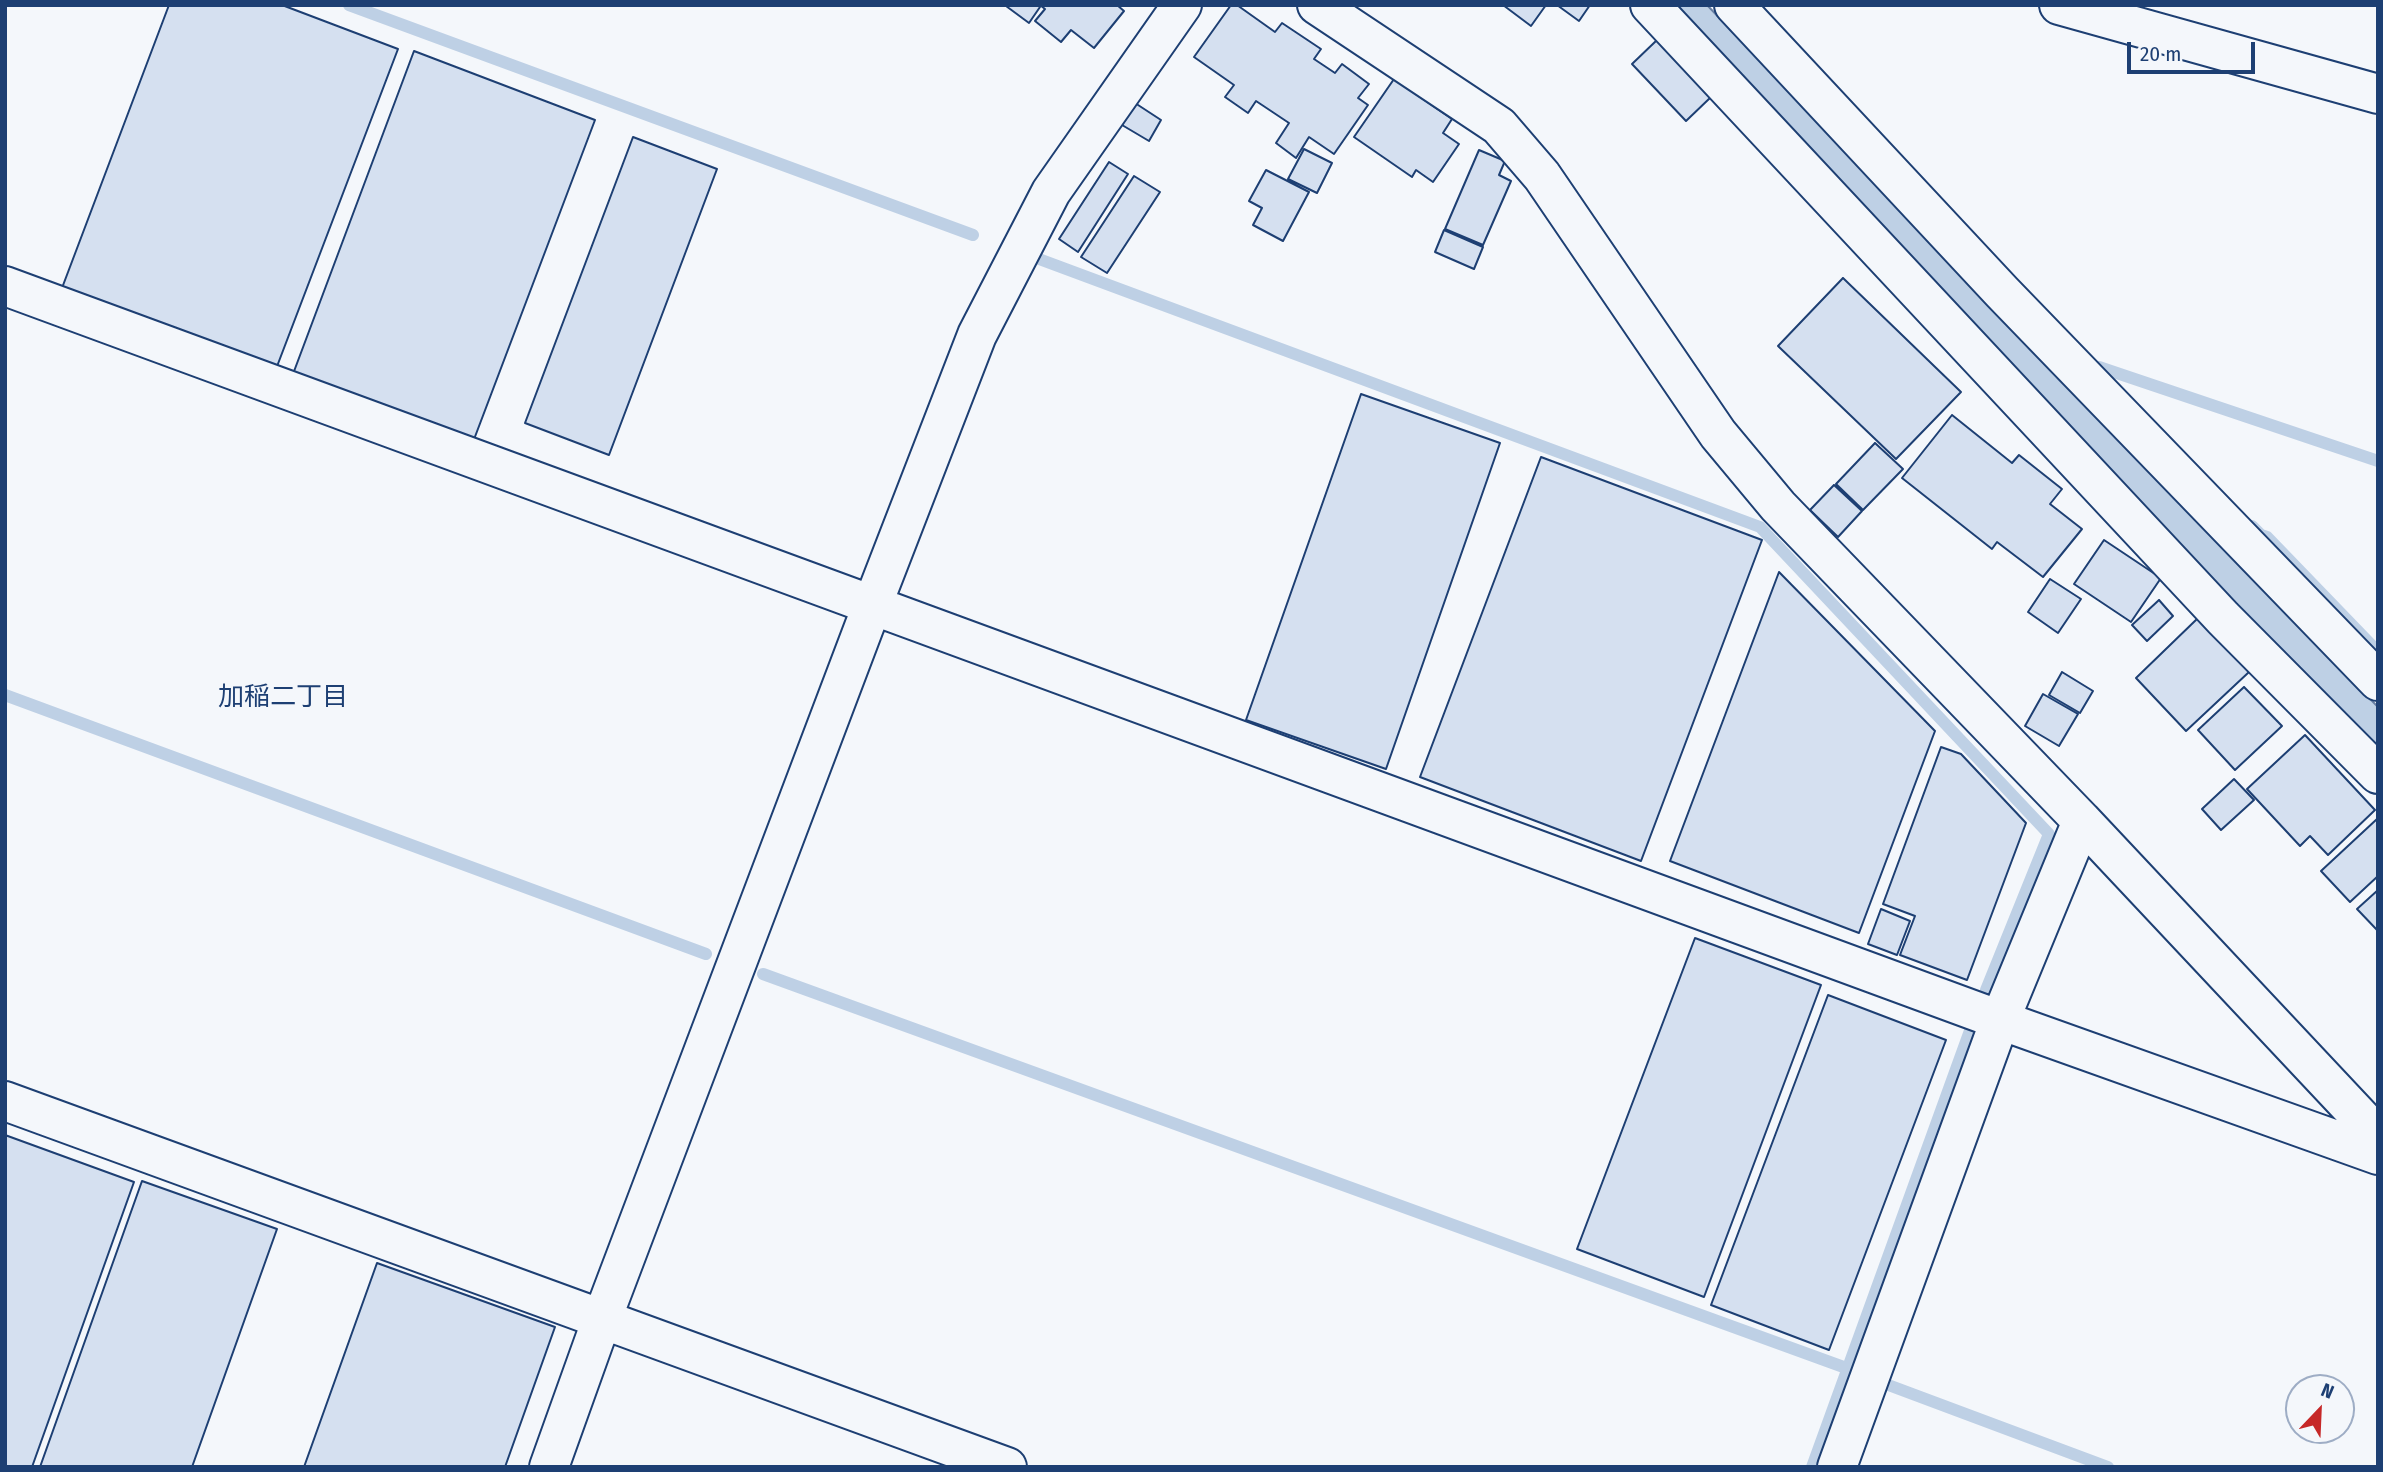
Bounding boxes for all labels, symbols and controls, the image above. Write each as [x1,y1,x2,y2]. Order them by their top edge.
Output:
scale bar [2131,28,2259,72]
text: 20 m [2140,41,2181,67]
district label: 加稲二丁目 [218,682,348,714]
north arrow [2285,1374,2355,1444]
text: N [2318,1378,2337,1404]

